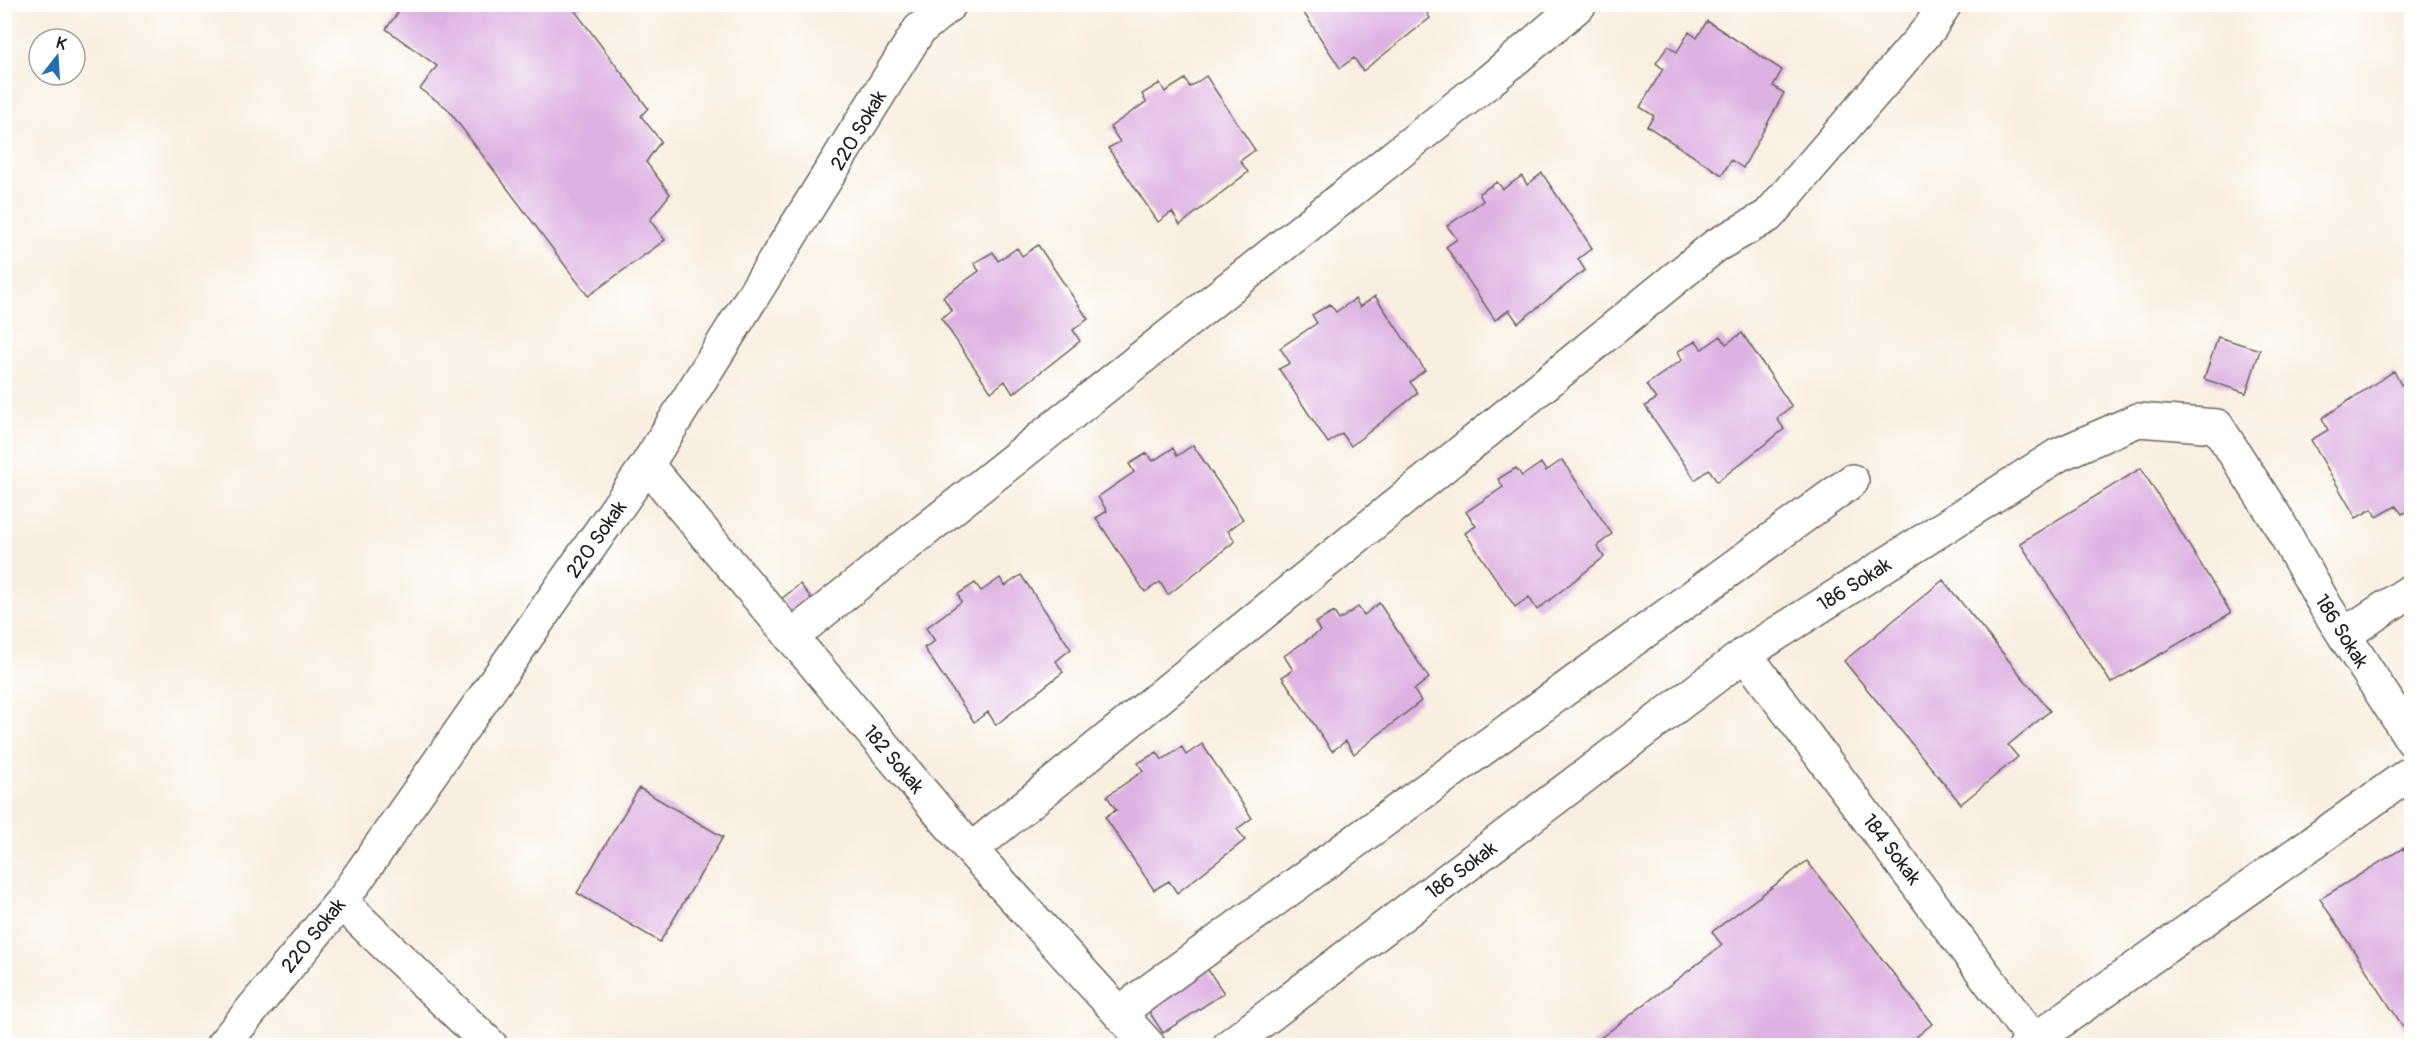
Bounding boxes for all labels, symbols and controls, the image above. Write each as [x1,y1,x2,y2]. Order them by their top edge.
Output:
north arrow [27,27,87,87]
text: K [54,33,69,55]
street label: 220 Sokak [825,85,892,175]
street label: 220 Sokak [561,495,632,583]
street label: 186 Sokak [1813,552,1896,617]
street label: 186 Sokak [2309,590,2374,673]
street label: 182 Sokak [858,720,930,799]
street label: 184 Sokak [1857,809,1927,890]
street label: 186 Sokak [1421,835,1502,905]
street label: 220 Sokak [276,892,351,978]

